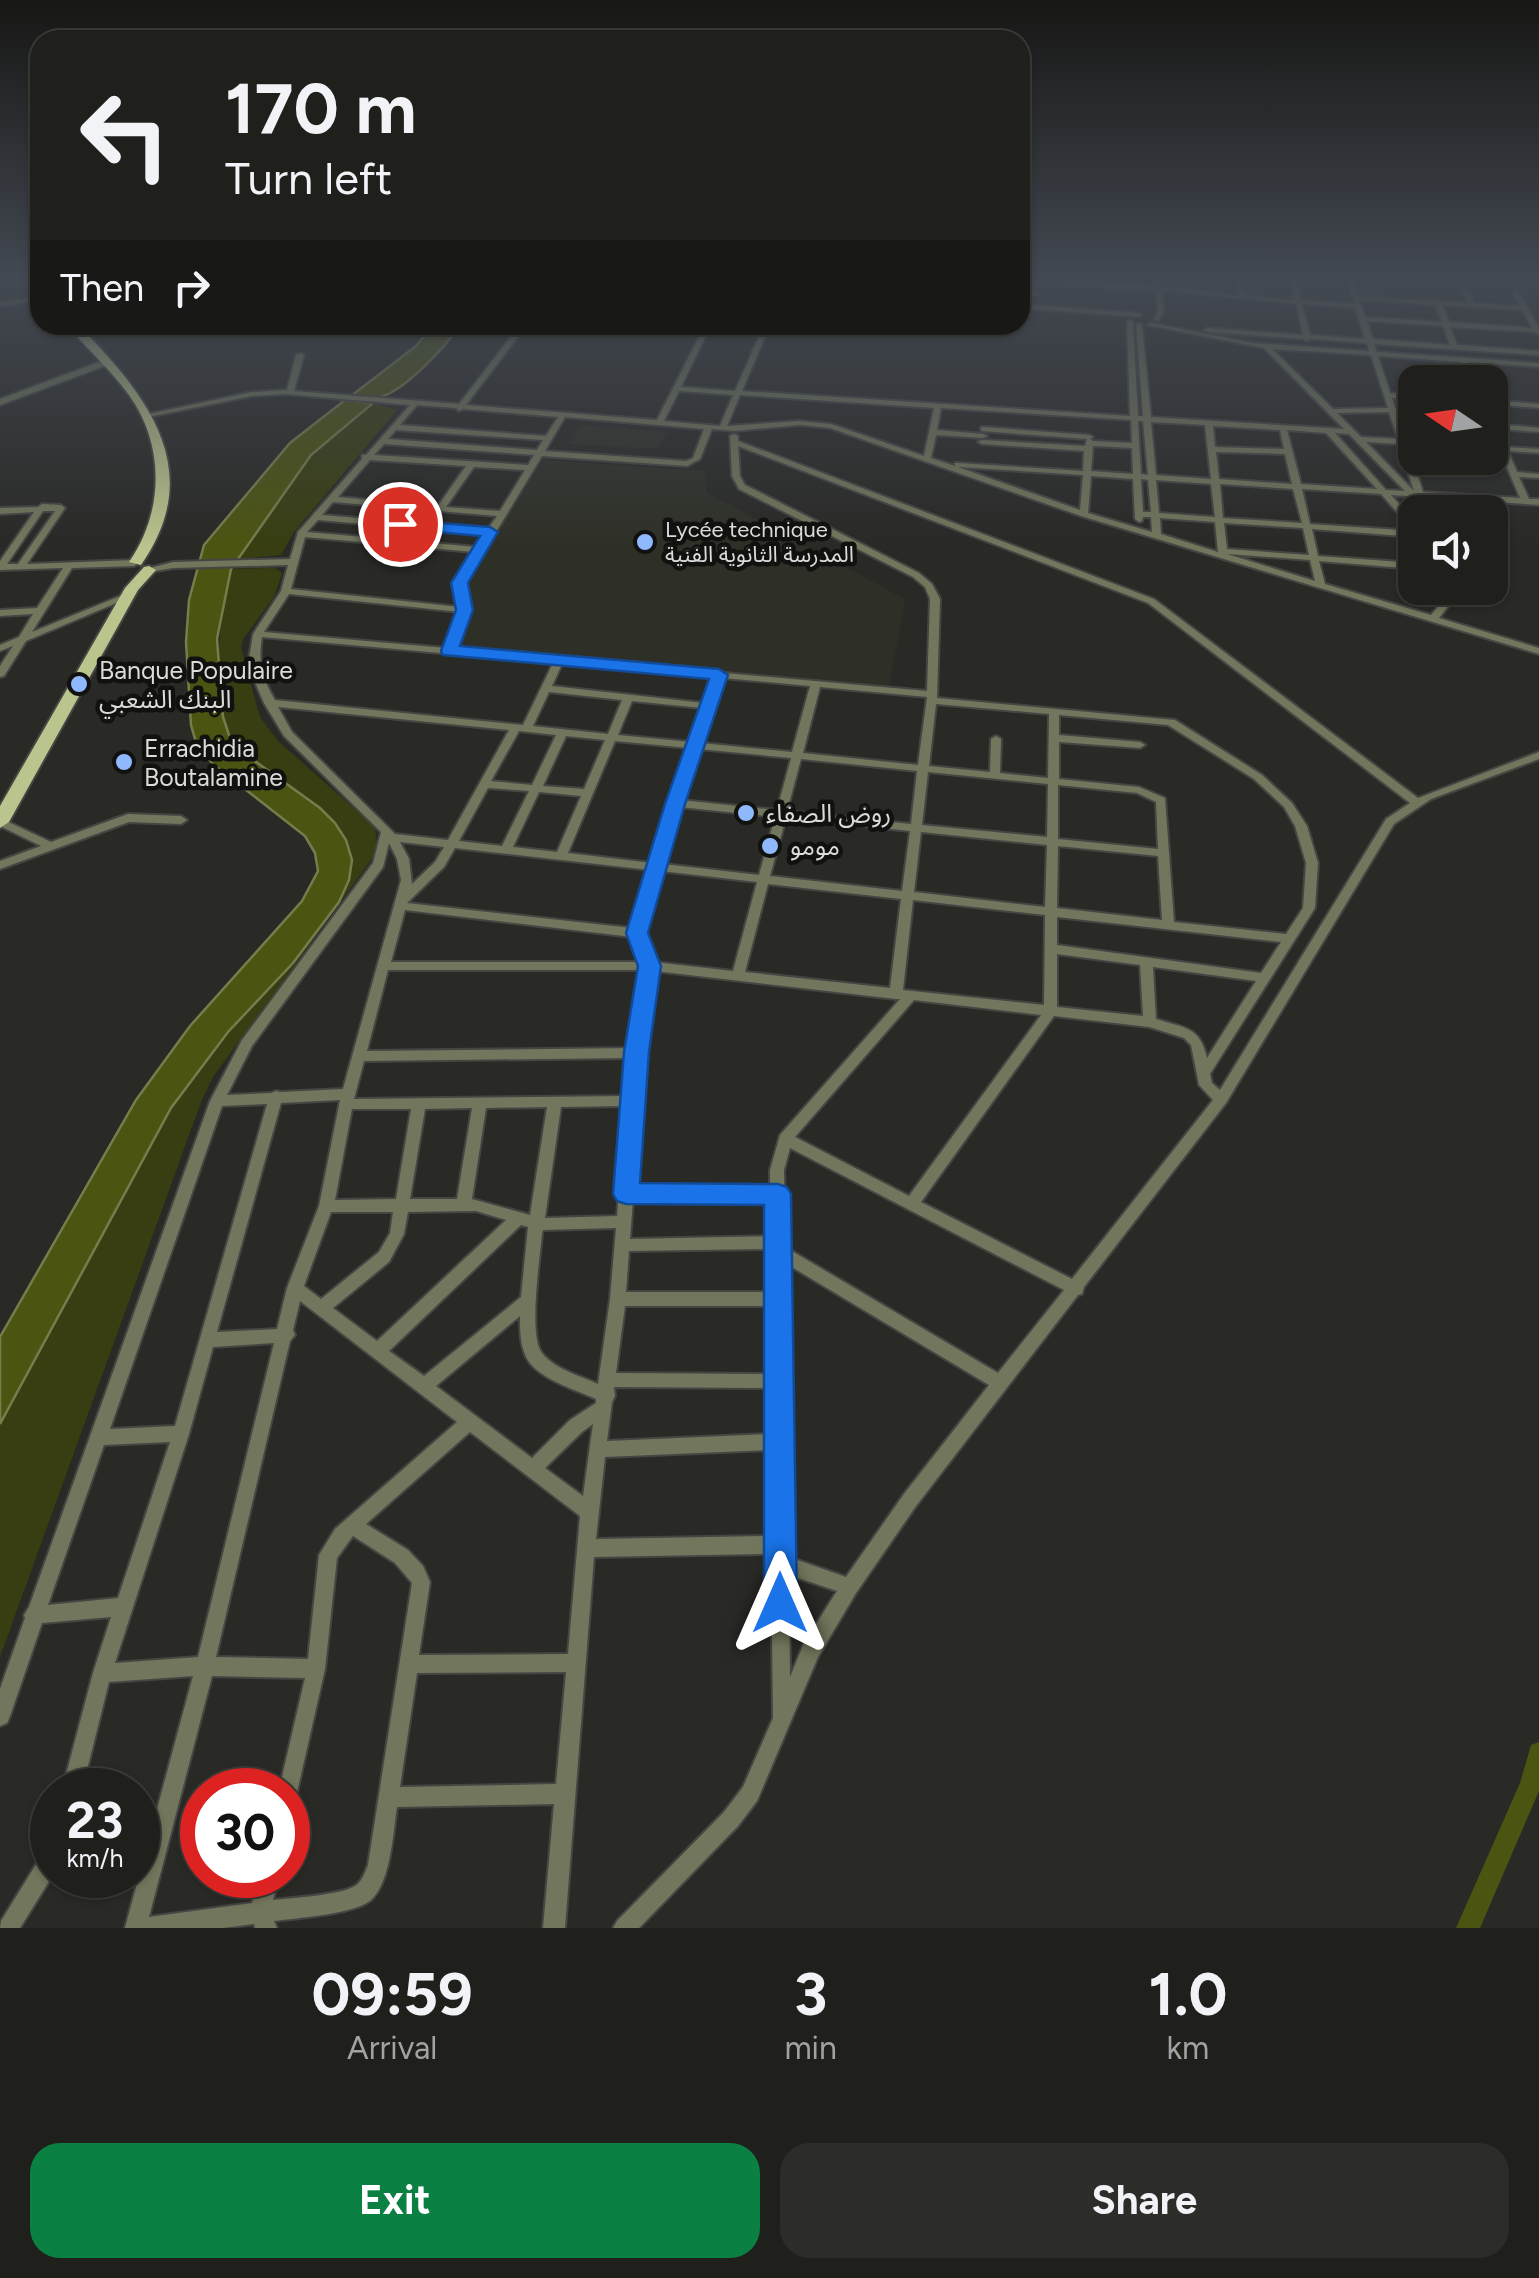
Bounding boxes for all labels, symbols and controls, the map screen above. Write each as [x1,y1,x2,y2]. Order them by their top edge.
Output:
text: 170 m [225,66,417,151]
icon: left [60,70,190,200]
text: Turn left [225,151,392,205]
icon: right [164,260,219,315]
text: Then [60,265,144,311]
north arrow [1398,365,1508,475]
map controls [1398,365,1508,605]
pin [358,482,443,567]
button: sound [1398,495,1508,605]
icon: arrive [373,497,428,552]
place label: Lycée technique المدرسة الثانوية الفنية [665,516,854,568]
marker: Lycée technique المدرسة الثانوية الفنية [634,531,656,553]
place label: Banque Populaire البنك الشعبي [99,655,293,719]
marker: Banque Populaire البنك الشعبي [68,673,90,695]
place label: Errachidia Boutalamine [144,733,283,792]
marker: Errachidia Boutalamine [113,751,135,773]
place label: روض الصفاء [766,798,891,829]
marker: روض الصفاء [735,802,757,824]
place label: مومو [790,831,840,861]
marker: مومو [759,835,781,857]
position arrow [728,1551,832,1655]
speed limit sign: 30 [180,1768,310,1898]
text: 23 [67,1790,123,1851]
text: km/h [66,1843,124,1873]
text: 09:59 [311,1958,473,2030]
text: 3 [794,1958,827,2030]
text: 1.0 [1148,1958,1227,2030]
text: Arrival [347,2029,437,2067]
text: min [784,2029,837,2067]
text: km [1167,2029,1209,2067]
button: Exit [30,2143,760,2258]
button: Share [780,2143,1509,2258]

